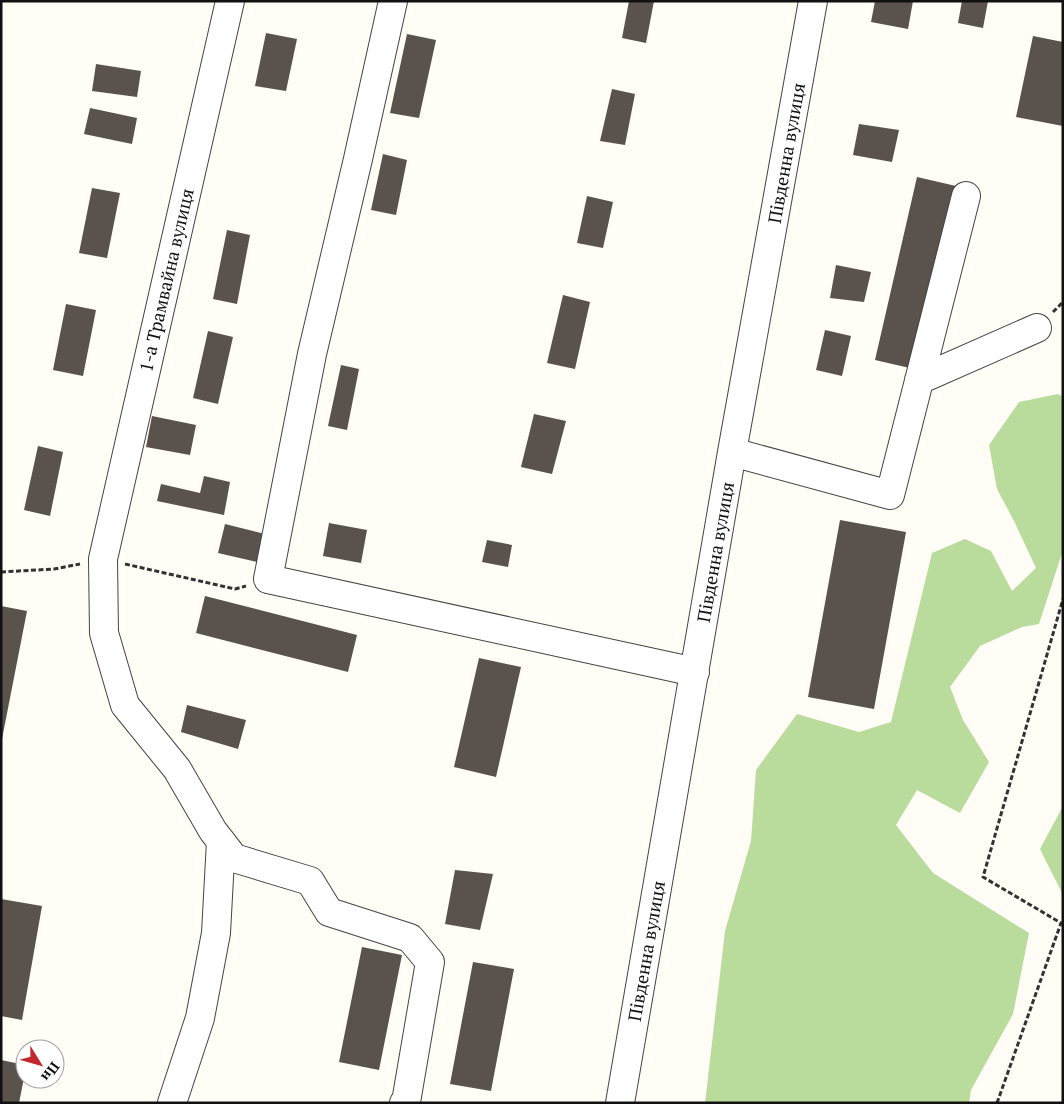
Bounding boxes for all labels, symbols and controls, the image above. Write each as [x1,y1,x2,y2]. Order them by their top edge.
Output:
street label: Південна вулиця [762,81,810,225]
street label: 1-а Трамвайна вулиця [133,186,199,374]
street label: Південна вулиця [691,480,739,624]
street label: Південна вулиця [622,879,670,1023]
north arrow [15,1039,65,1089]
text: Пн [37,1058,64,1086]

